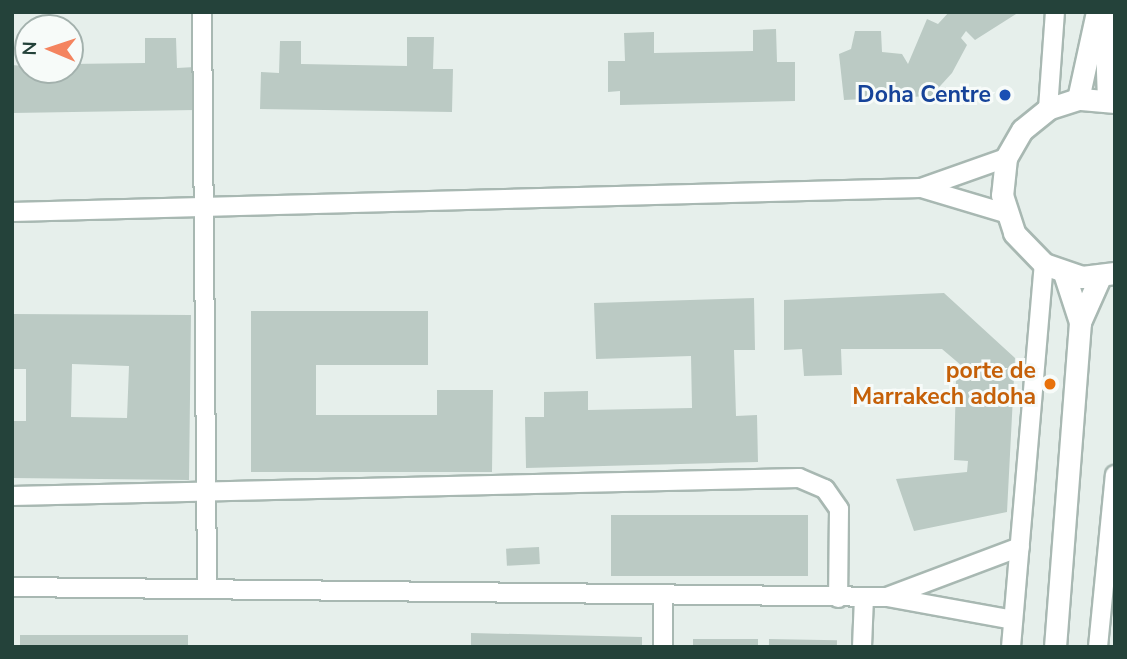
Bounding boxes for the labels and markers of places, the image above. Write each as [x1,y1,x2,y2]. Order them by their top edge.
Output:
place label: Doha Centre [857,81,991,109]
marker: Doha Centre [997,87,1013,103]
place label: porte de Marrakech adoha [852,357,1036,411]
marker: porte de Marrakech adoha [1042,376,1058,392]

